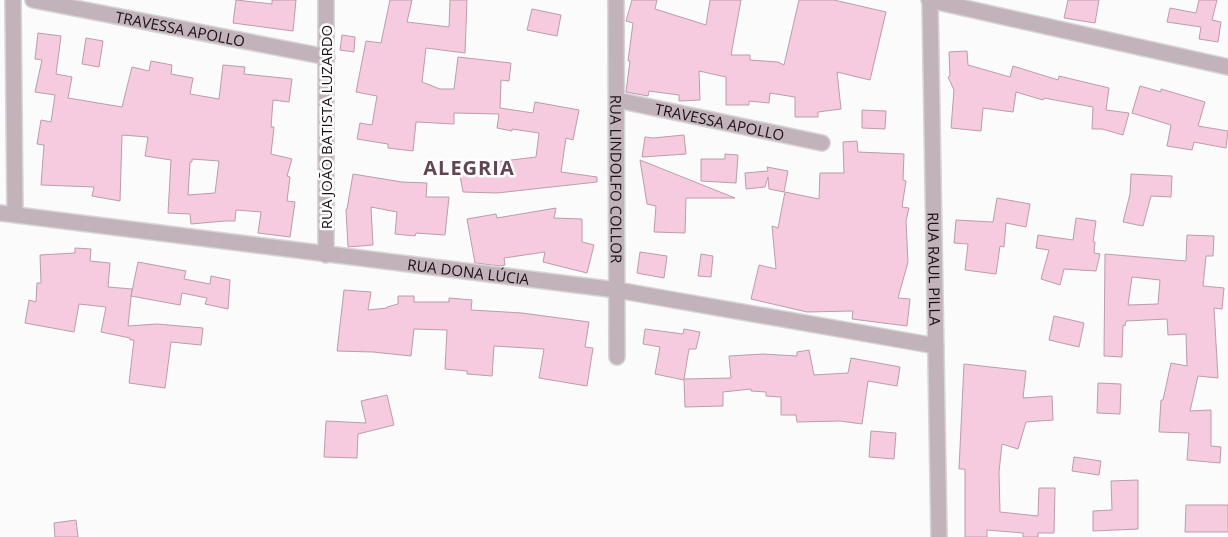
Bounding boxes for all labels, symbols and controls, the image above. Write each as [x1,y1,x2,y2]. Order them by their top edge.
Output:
street label: TRAVESSA APOLLO [114,6,247,51]
street label: RUA JOÃO BATISTA LUZARDO [316,25,336,229]
street label: RUA LINDOLFO COLLOR [606,95,627,264]
street label: TRAVESSA APOLLO [653,98,786,145]
district label: ALEGRIA [423,154,515,181]
street label: RUA RAUL PILLA [924,212,945,326]
street label: RUA DONA LÚCIA [406,254,531,289]

